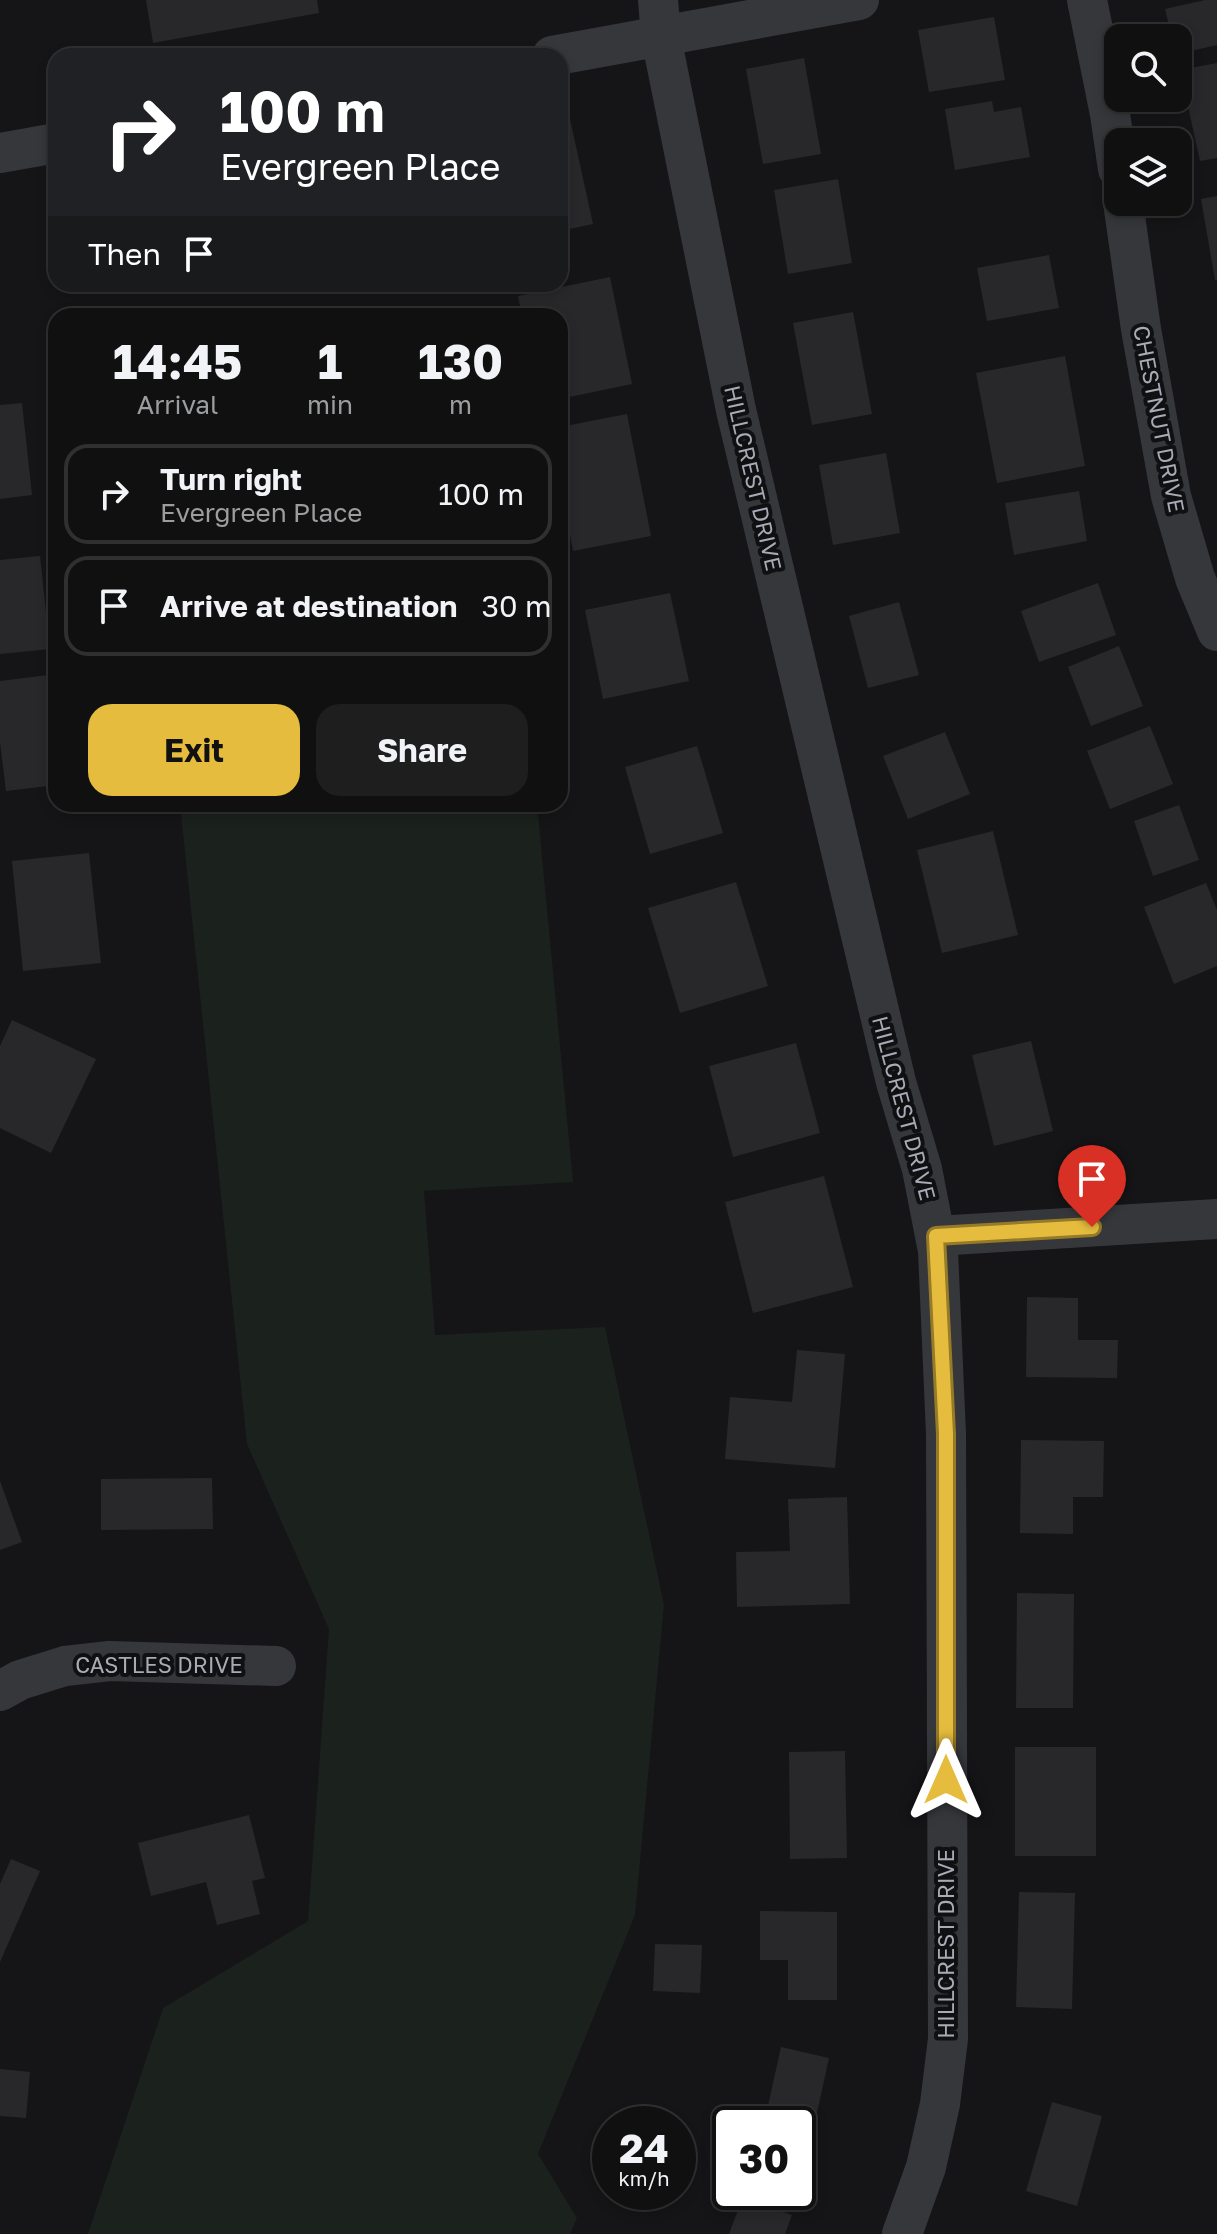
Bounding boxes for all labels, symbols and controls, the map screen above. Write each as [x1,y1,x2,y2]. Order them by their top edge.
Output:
map controls [1104,24,1192,216]
button: search [1104,24,1192,112]
text: 100 m [220,77,385,144]
icon: right [88,80,192,184]
button: layers [1104,128,1192,216]
text: Evergreen Place [220,145,500,188]
icon: arrive [177,232,221,276]
text: Then [88,236,161,272]
street label: CHESTNUT DRIVE [1128,323,1191,515]
text: 14:45 [113,332,242,390]
text: 1 [318,332,342,390]
text: 130 [418,332,503,390]
street label: HILLCREST DRIVE [719,382,788,573]
text: Arrival [137,389,218,420]
text: min [307,389,353,420]
text: m [449,389,472,420]
text: Turn right [160,461,302,497]
icon: right [92,472,136,516]
text: 100 m [438,476,524,512]
text: Evergreen Place [160,497,362,528]
icon: arrive [92,584,136,628]
text: Arrive at destination [160,588,457,624]
text: 30 m [481,588,552,624]
button: Exit [88,704,300,796]
button: Share [316,704,528,796]
street label: HILLCREST DRIVE [867,1013,942,1203]
pin [1058,1145,1126,1227]
icon: arrive [1070,1157,1114,1201]
street label: CASTLES DRIVE [75,1651,243,1678]
position arrow [904,1738,988,1822]
street label: HILLCREST DRIVE [932,1849,959,2039]
speed limit sign: 30 [712,2106,816,2210]
text: 24 [619,2124,669,2172]
text: km/h [619,2166,669,2190]

